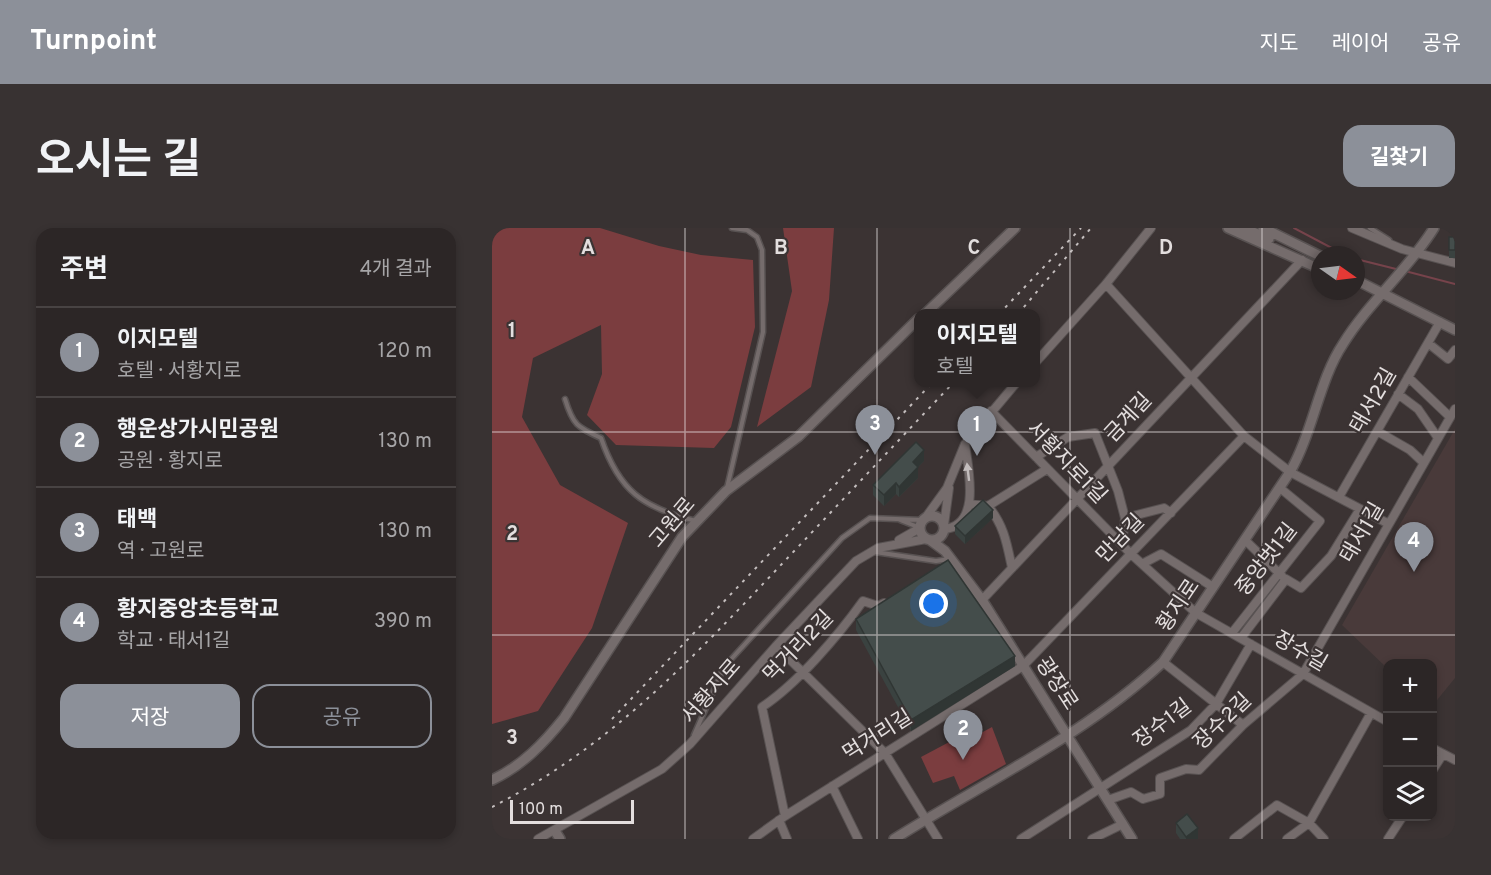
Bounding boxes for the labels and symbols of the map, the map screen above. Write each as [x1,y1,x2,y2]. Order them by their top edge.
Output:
text: A [581,236,595,262]
text: B [774,236,788,262]
text: C [968,236,980,262]
text: D [1159,236,1173,262]
north arrow [1311,246,1365,300]
text: 1 [508,319,516,345]
street label: 태서2길 [1345,364,1403,438]
street label: 금계길 [1099,388,1159,448]
pin: 3 [856,406,895,455]
pin: 1 [958,406,996,456]
street label: 서황지로1길 [1020,416,1112,510]
one-way arrow [963,462,973,481]
street label: 고원로 [644,492,702,554]
street label: 태서1길 [1335,498,1391,568]
street label: 만남길 [1091,509,1151,569]
street label: 중앙벗1길 [1230,518,1304,602]
text: 2 [506,522,518,548]
pin: 4 [1394,522,1434,572]
street label: 황지로 [1152,574,1206,638]
your location [919,589,948,618]
street label: 먹거리2길 [758,605,840,689]
street label: 장수길 [1268,626,1332,678]
street label: 광장로 [1029,652,1083,716]
street label: 서황지로 [676,654,748,730]
street label: 장수2길 [1188,688,1258,756]
street label: 장수1길 [1129,693,1197,755]
street label: 먹거리길 [838,704,918,768]
pin: 2 [944,710,982,760]
text: 3 [506,726,518,752]
scale bar [510,797,634,824]

